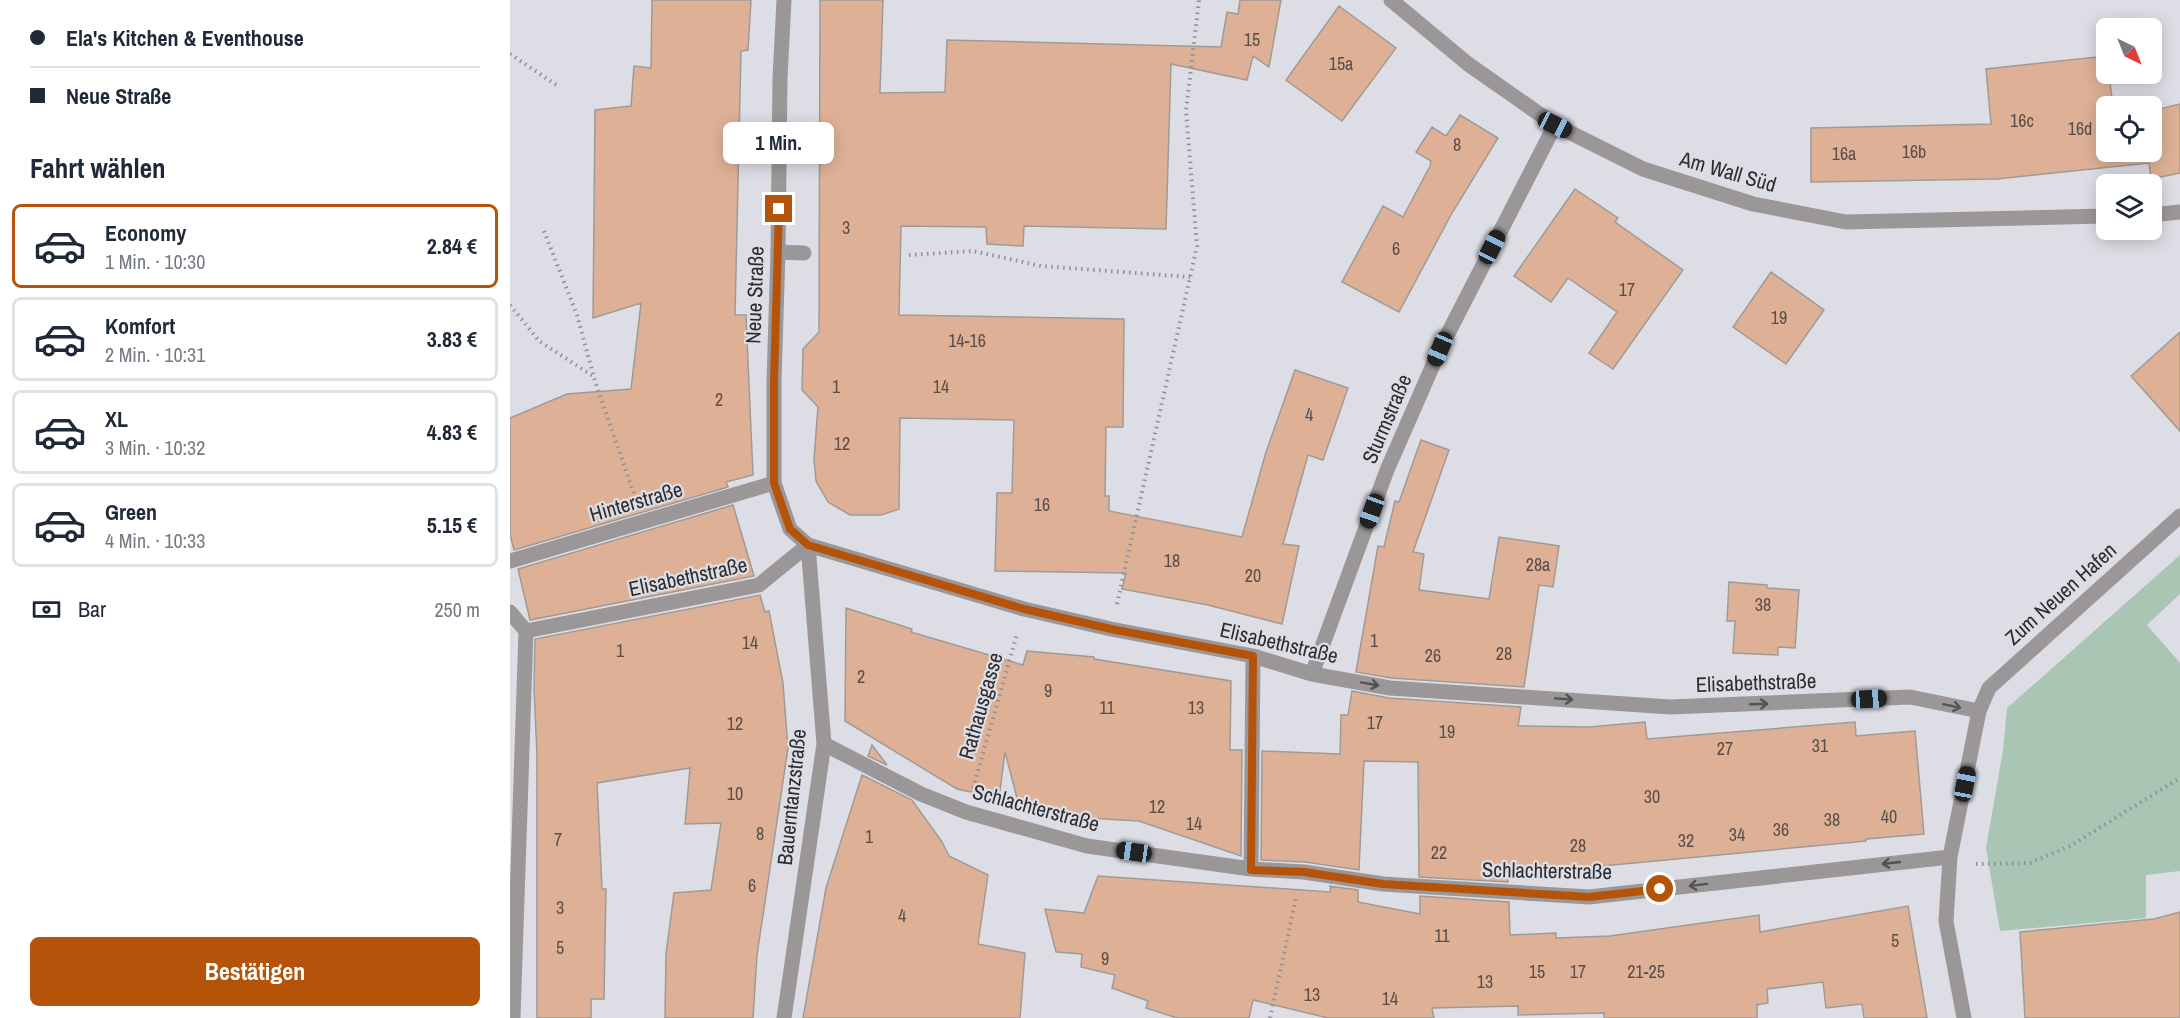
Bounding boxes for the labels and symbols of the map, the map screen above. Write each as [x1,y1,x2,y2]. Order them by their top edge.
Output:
north arrow [2096,18,2162,84]
house number: 15 [1244,27,1260,52]
house number: 15a [1329,51,1353,76]
house number: 16c [2010,108,2034,133]
car [1535,109,1575,141]
house number: 16d [2068,116,2092,141]
callout: 1 Min. [724,122,834,164]
house number: 8 [1453,132,1461,157]
house number: 16b [1902,139,1926,164]
house number: 16a [1832,141,1856,166]
street label: Am Wall Süd [1676,144,1780,199]
route end [765,195,792,222]
house number: 3 [842,215,850,240]
car [1476,227,1508,267]
house number: 6 [1392,236,1400,261]
street label: Neue Straße [738,246,771,344]
house number: 17 [1619,277,1635,302]
house number: 19 [1771,305,1787,330]
house number: 14-16 [948,328,986,353]
car [1425,329,1455,369]
street label: Sturmstraße [1355,370,1418,468]
house number: 1 [832,374,841,399]
house number: 14 [933,374,949,399]
house number: 2 [715,387,723,412]
house number: 4 [1305,402,1313,427]
house number: 12 [834,431,850,456]
street label: Hinterstraße [586,474,686,529]
car [1357,491,1387,531]
house number: 16 [1034,492,1050,517]
street label: Zum Neuen Hafen [1999,536,2123,651]
house number: 18 [1164,548,1180,573]
street label: Elisabethstraße [626,550,750,603]
house number: 28a [1526,552,1550,577]
house number: 20 [1245,563,1261,588]
house number: 38 [1755,592,1771,617]
street label: Elisabethstraße [1217,615,1341,670]
house number: 1 [1370,628,1379,653]
house number: 14 [742,630,758,655]
house number: 1 [616,638,625,663]
house number: 28 [1496,641,1512,666]
house number: 26 [1425,643,1441,668]
street label: Rathausgasse [951,649,1010,763]
house number: 2 [857,664,865,689]
street label: Elisabethstraße [1695,666,1817,699]
house number: 9 [1044,678,1052,703]
one-way arrow [1359,679,1379,690]
car [1851,689,1887,709]
one-way arrow [1553,694,1573,705]
house number: 11 [1099,695,1115,720]
house number: 13 [1188,695,1204,720]
one-way arrow [1748,698,1768,709]
one-way arrow [1943,700,1962,712]
house number: 17 [1367,710,1383,735]
house number: 12 [727,711,743,736]
house number: 19 [1439,719,1455,744]
street label: Bauerntanzstraße [770,727,813,867]
house number: 31 [1812,733,1829,758]
house number: 27 [1717,736,1733,761]
car [1953,765,1977,803]
street label: Schlachterstraße [970,777,1103,838]
house number: 10 [727,781,743,806]
house number: 30 [1644,784,1660,809]
house number: 12 [1149,794,1165,819]
house number: 40 [1881,804,1897,829]
house number: 38 [1824,807,1840,832]
house number: 14 [1186,811,1202,836]
house number: 36 [1773,817,1789,842]
house number: 8 [756,821,764,846]
house number: 34 [1729,822,1745,847]
house number: 1 [865,824,874,849]
house number: 7 [554,827,562,852]
house number: 32 [1678,828,1694,853]
house number: 28 [1570,833,1586,858]
house number: 22 [1431,840,1447,865]
car [1115,841,1153,863]
street label: Schlachterstraße [1482,855,1612,886]
one-way arrow [1882,858,1902,869]
house number: 6 [748,873,756,898]
route start [1646,875,1673,902]
one-way arrow [1688,880,1708,891]
house number: 3 [556,895,564,920]
house number: 4 [898,903,906,928]
house number: 11 [1434,923,1450,948]
house number: 5 [1891,928,1899,953]
house number: 5 [556,935,564,960]
house number: 9 [1101,946,1109,971]
house number: 15 [1529,959,1545,984]
house number: 17 [1570,959,1586,984]
house number: 21-25 [1627,959,1665,984]
house number: 13 [1477,969,1493,994]
house number: 13 [1304,982,1320,1007]
house number: 14 [1382,986,1398,1011]

